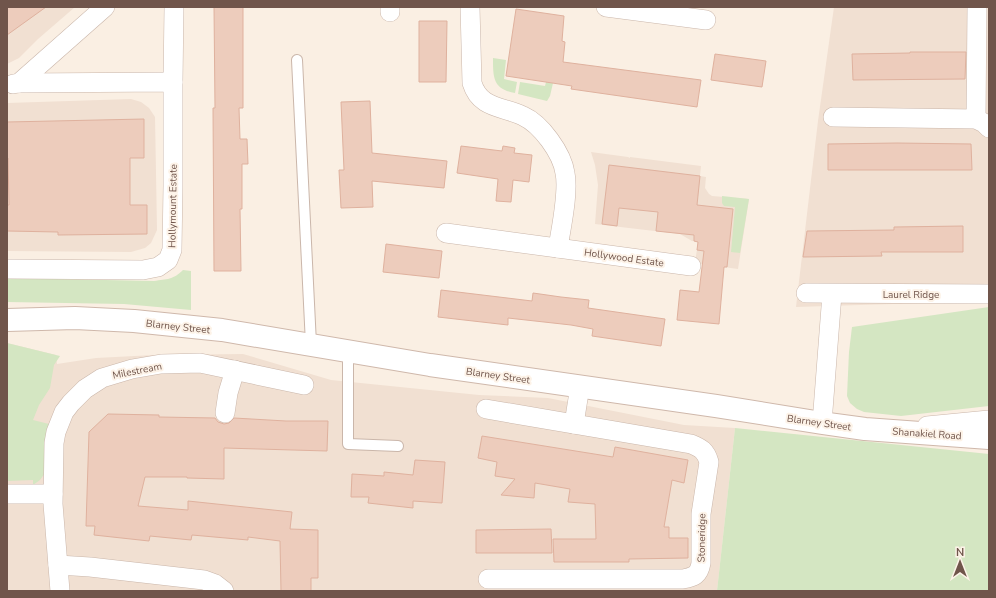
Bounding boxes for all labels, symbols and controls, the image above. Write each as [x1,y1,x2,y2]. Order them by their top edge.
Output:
street label: Hollymount Estate [165,164,181,248]
street label: Hollywood Estate [583,245,665,271]
street label: Laurel Ridge [883,288,939,302]
street label: Blarney Street [145,317,211,337]
street label: Milestream [111,359,163,383]
street label: Blarney Street [465,365,531,387]
street label: Blarney Street [786,412,852,434]
street label: Shanakiel Road [892,425,962,443]
street label: Stoneridge [695,513,709,563]
north arrow [940,542,980,582]
text: N [956,545,964,560]

